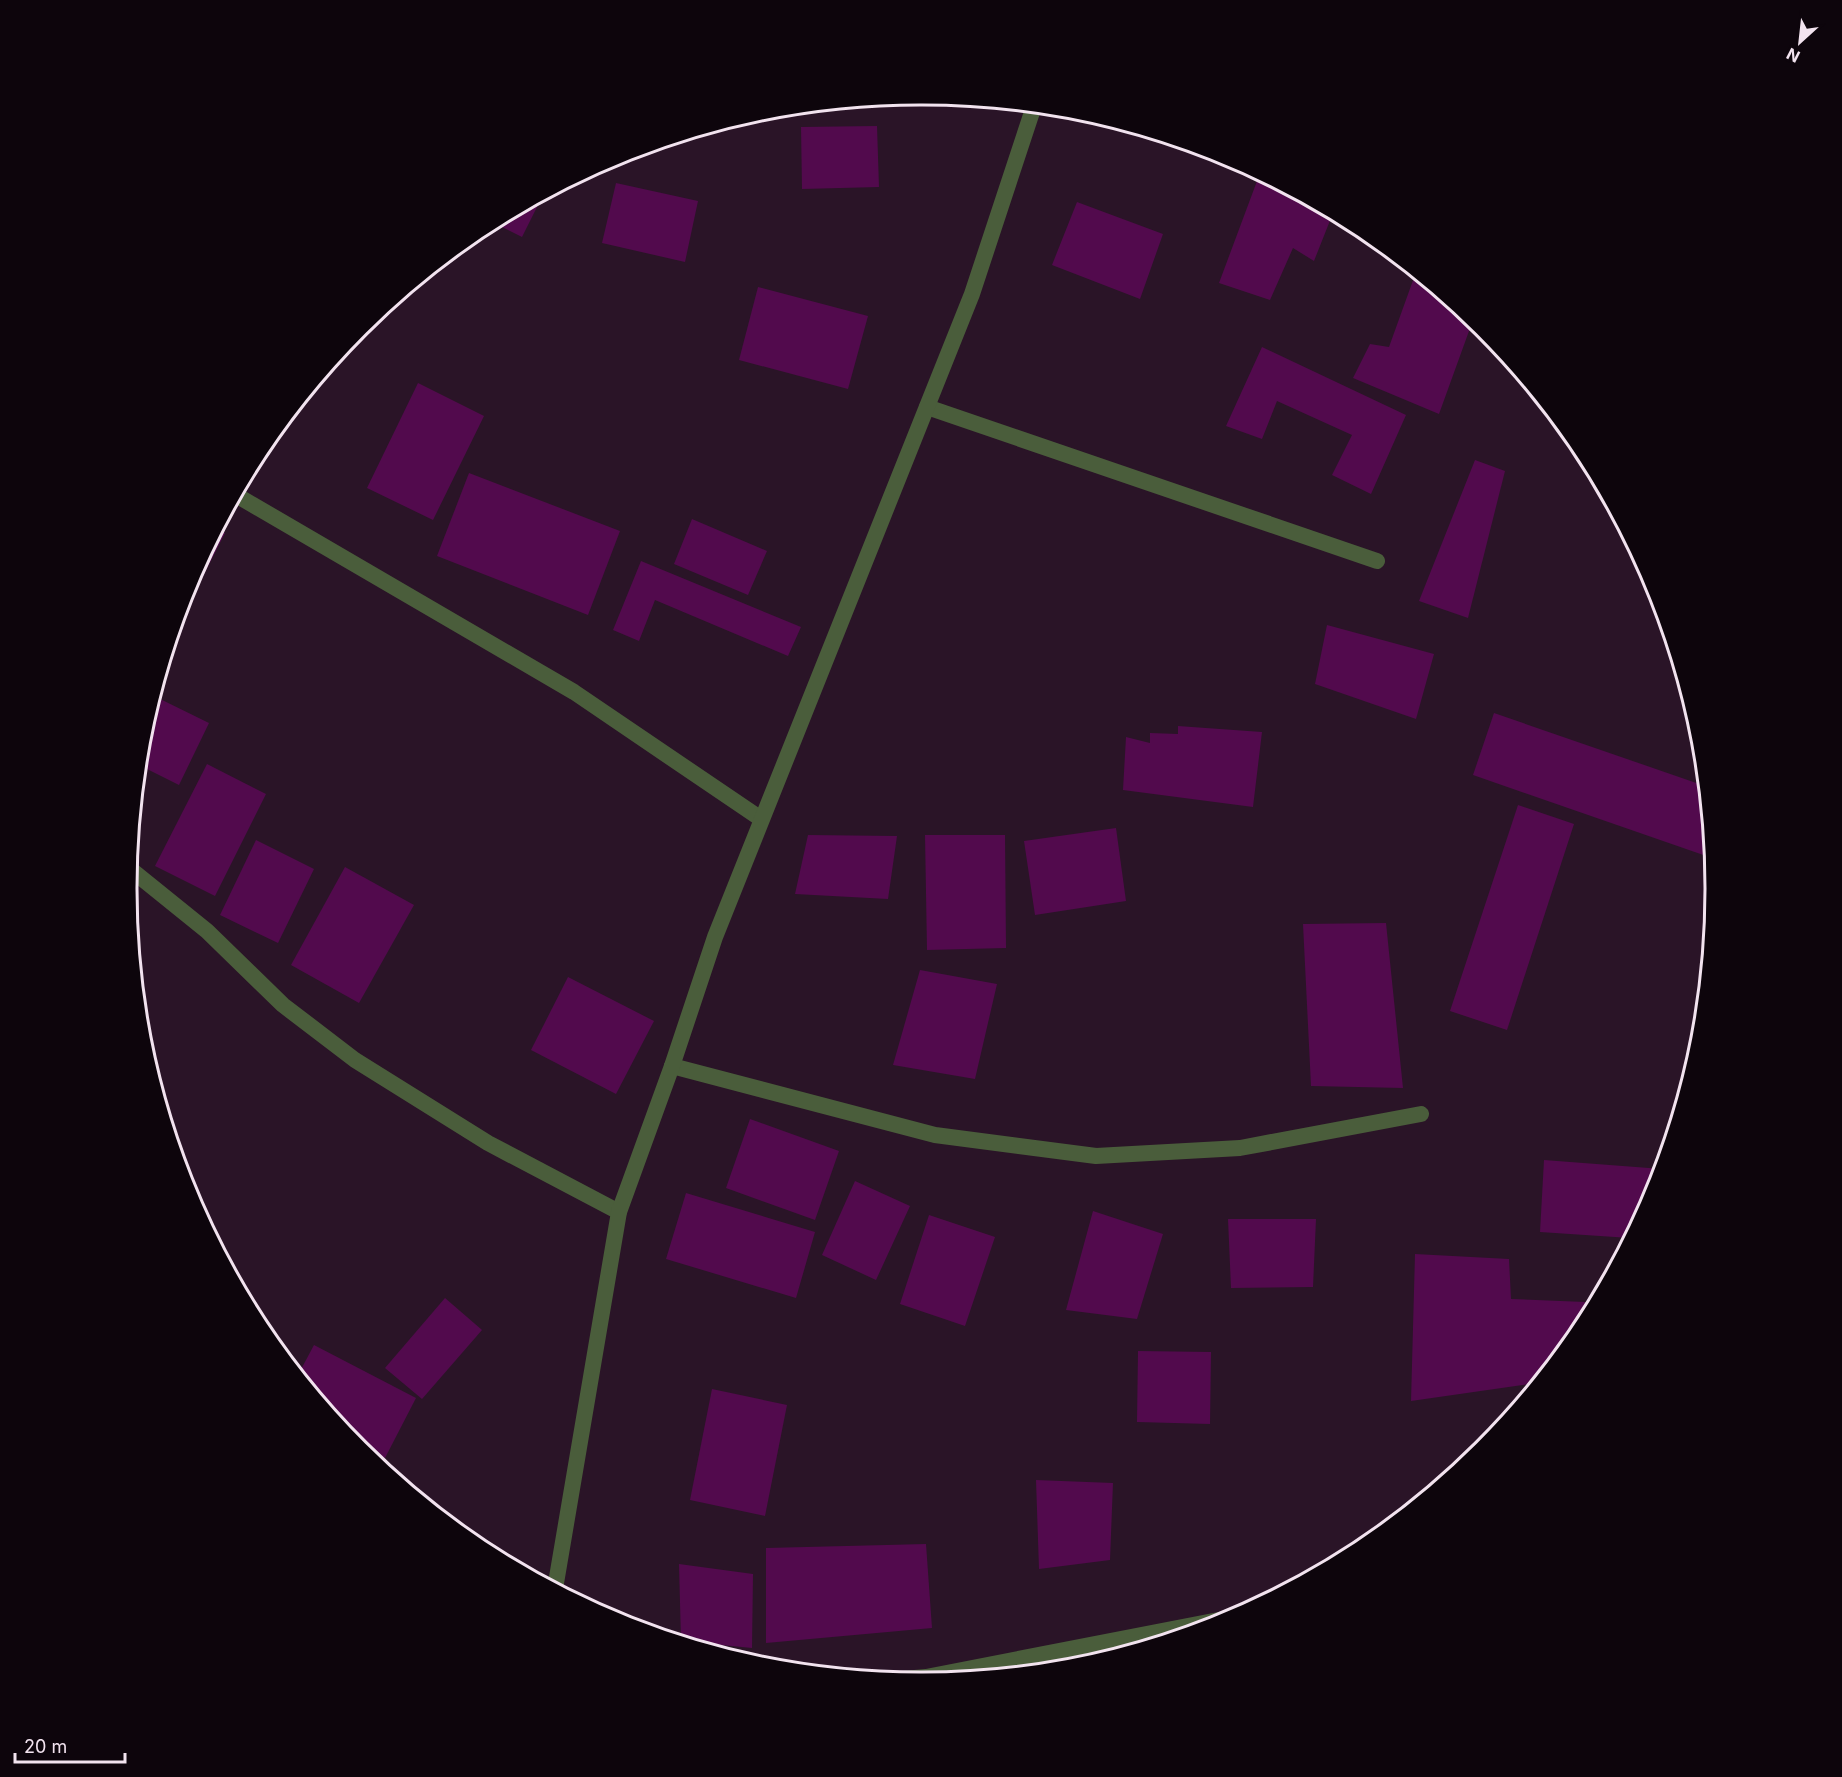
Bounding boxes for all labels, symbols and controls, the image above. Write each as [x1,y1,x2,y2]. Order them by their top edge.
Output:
north arrow [1770,12,1830,72]
text: N [1783,44,1803,67]
scale bar [15,1726,124,1764]
text: 20 m [24,1736,67,1757]

